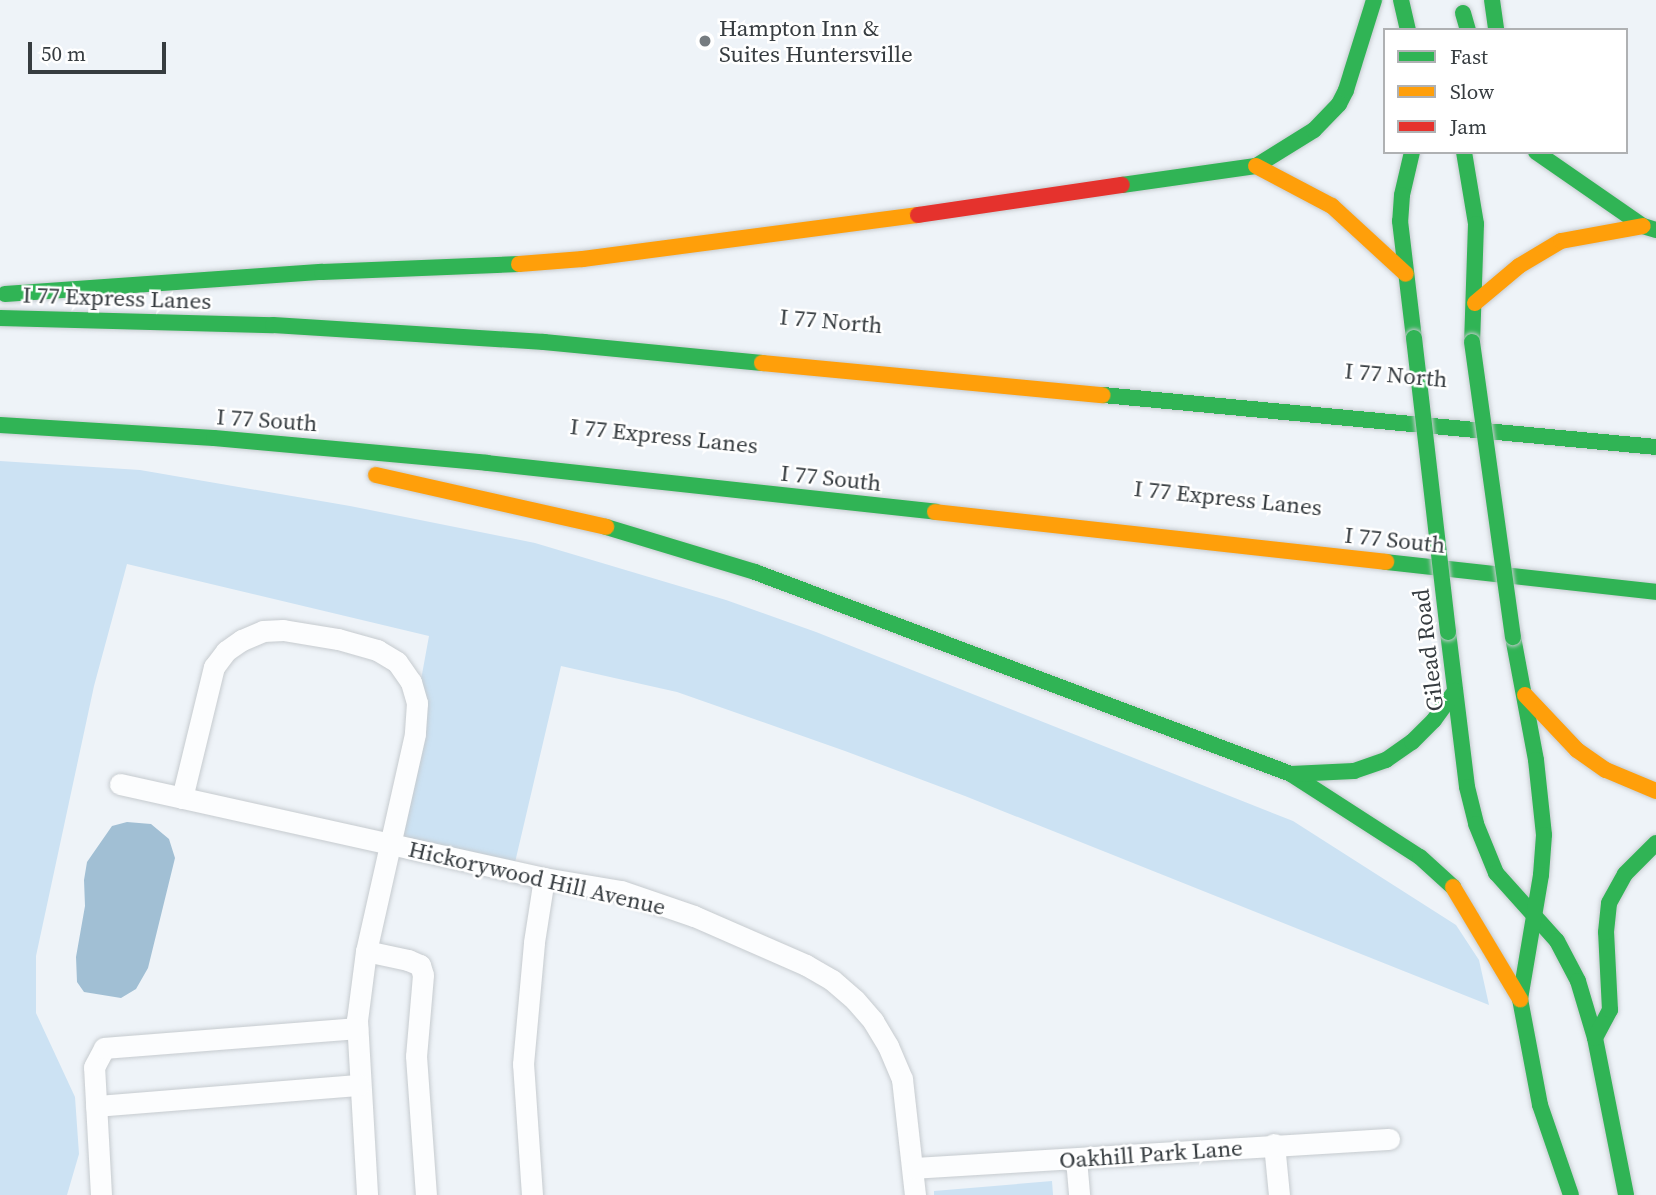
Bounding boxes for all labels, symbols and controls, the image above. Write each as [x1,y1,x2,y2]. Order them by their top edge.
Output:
place label: Hampton Inn & Suites Huntersville [719,14,913,68]
scale bar [32,28,170,72]
legend [1383,28,1628,154]
marker: Hampton Inn & Suites Huntersville [697,33,713,49]
text: 50 m [41,39,86,68]
text: Fast [1450,42,1488,71]
text: Slow [1450,77,1494,106]
text: Jam [1450,112,1487,141]
street label: I 77 Express Lanes [22,281,212,315]
street label: I 77 North [779,303,883,339]
street label: I 77 North [1344,357,1448,393]
street label: I 77 South [216,403,318,437]
street label: I 77 Express Lanes [569,412,759,460]
street label: I 77 South [779,459,883,497]
street label: I 77 Express Lanes [1133,474,1323,522]
street label: I 77 South [1343,521,1447,559]
street label: Gilead Road [1407,587,1449,713]
street label: Hickorywood Hill Avenue [406,835,668,921]
street label: Oakhill Park Lane [1058,1134,1244,1174]

